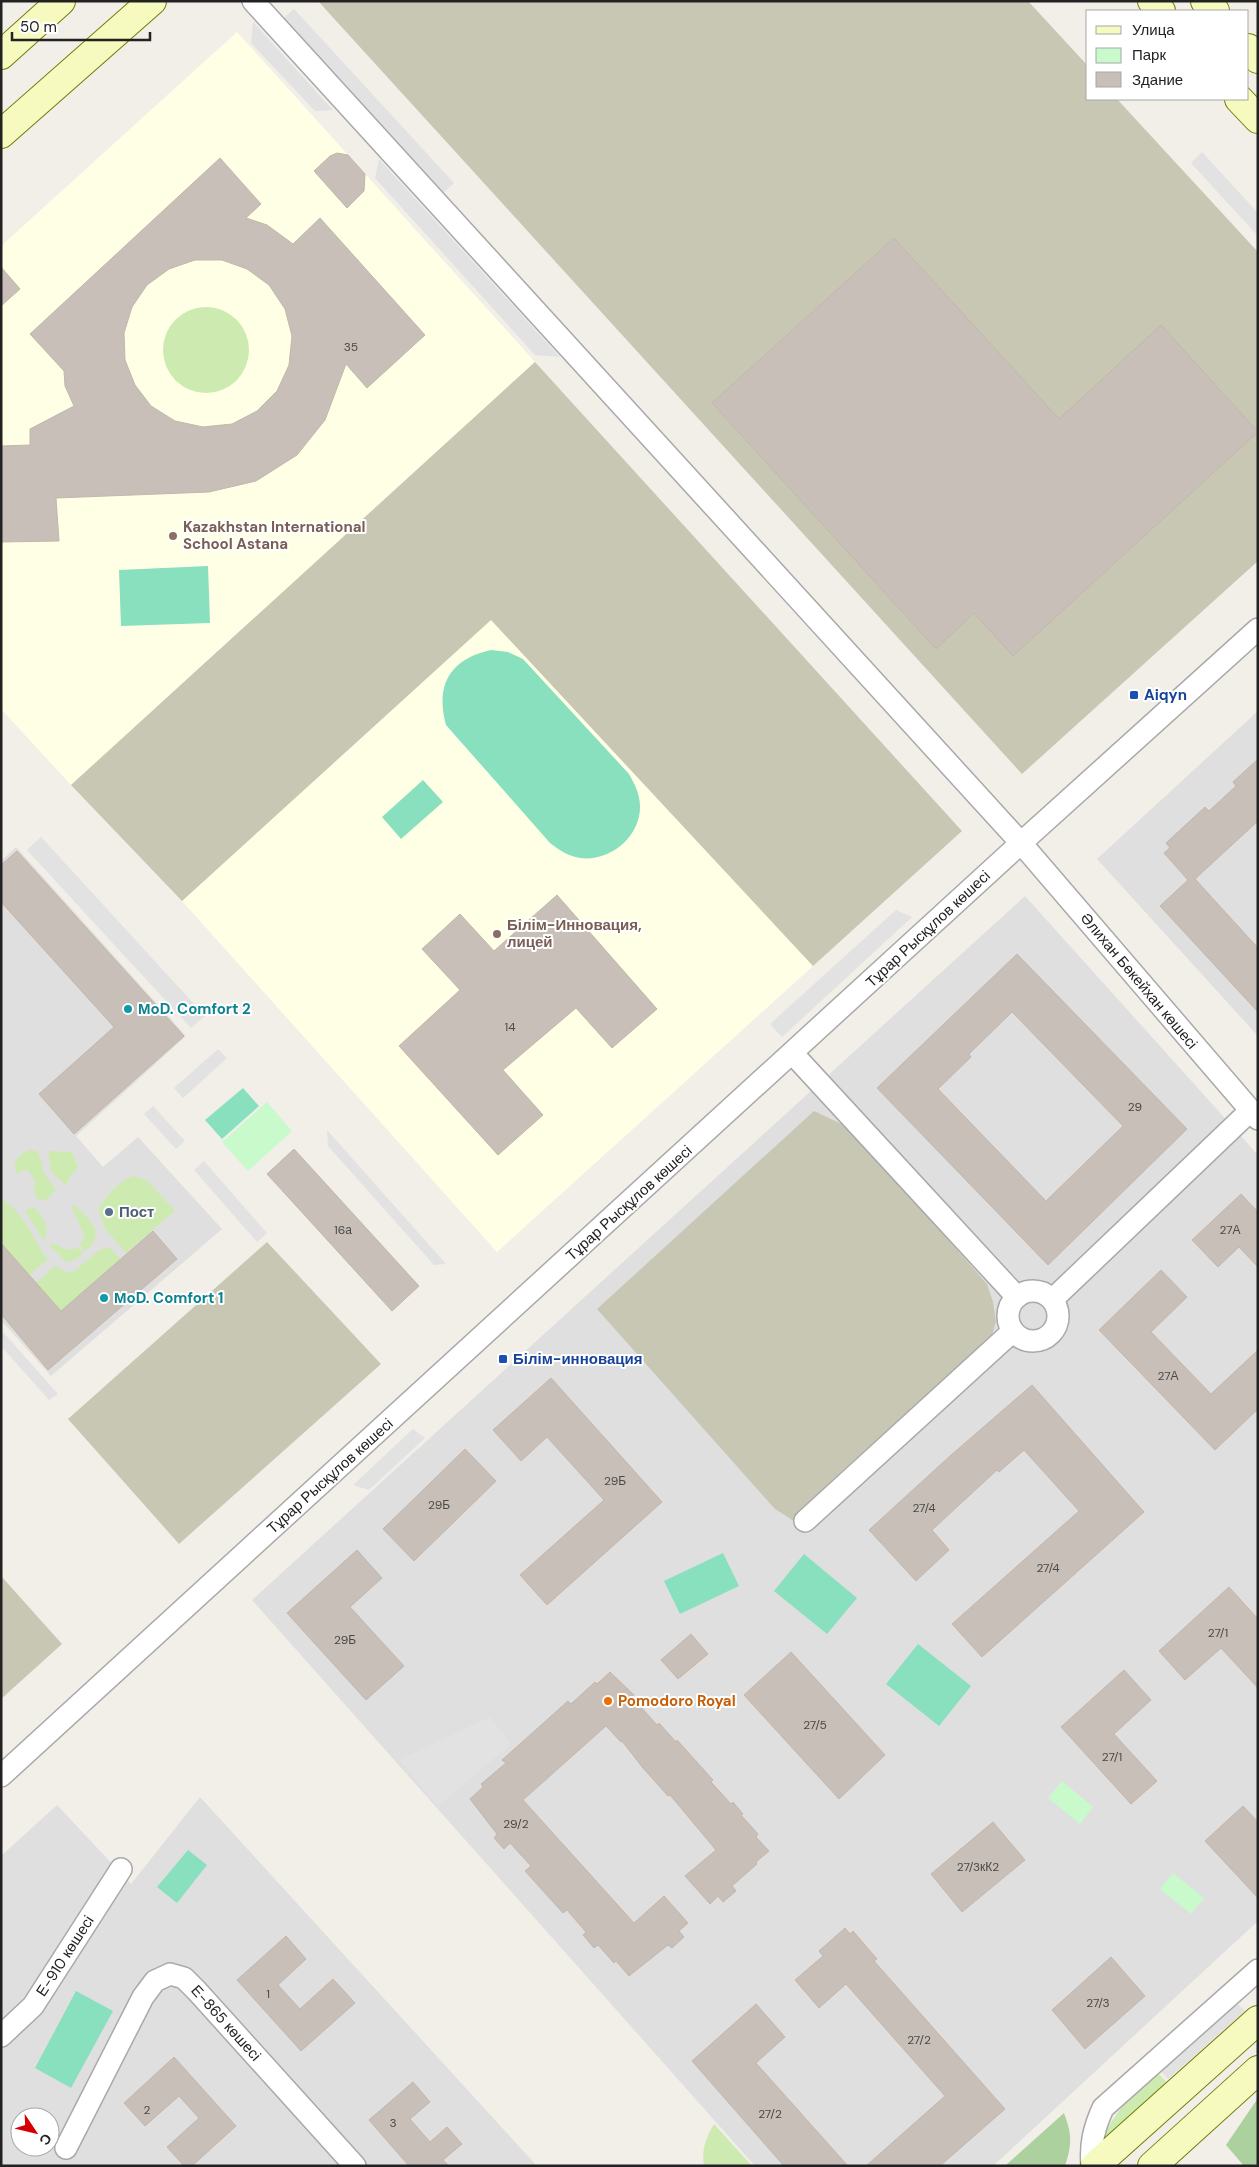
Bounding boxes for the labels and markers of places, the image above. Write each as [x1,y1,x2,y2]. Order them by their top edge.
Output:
place label: Kazakhstan International School Astana [183,517,366,554]
marker: Kazakhstan International School Astana [167,530,179,542]
place label: Aiqyn [1144,685,1187,705]
marker: Aiqyn [1128,689,1140,701]
place label: Білім-Инновация, лицей [507,915,642,952]
marker: Білім-Инновация, лицей [491,928,503,940]
place label: МoD. Comfort 2 [138,999,251,1019]
marker: МoD. Comfort 2 [122,1003,134,1015]
place label: Пост [119,1202,154,1222]
marker: Пост [103,1206,115,1218]
place label: МoD. Comfort 1 [114,1288,223,1308]
marker: МoD. Comfort 1 [98,1292,110,1304]
place label: Білім-инновация [513,1349,642,1369]
marker: Білім-инновация [497,1353,509,1365]
place label: Pomodoro Royal [618,1691,736,1711]
marker: Pomodoro Royal [602,1695,614,1707]

